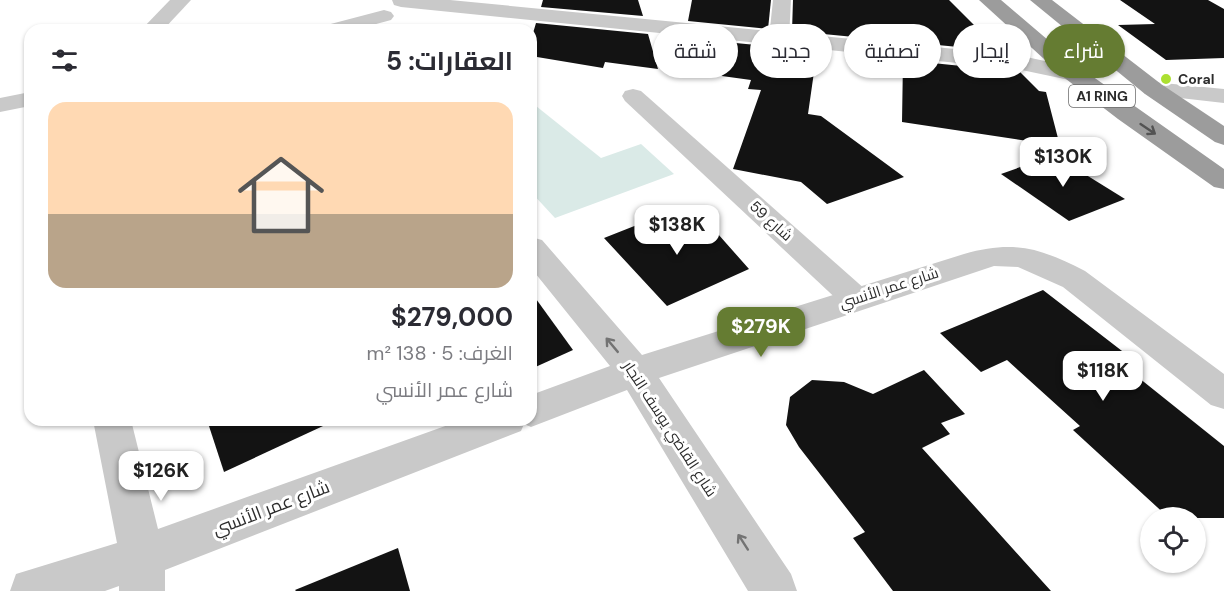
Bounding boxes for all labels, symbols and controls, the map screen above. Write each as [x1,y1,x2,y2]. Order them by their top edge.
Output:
chip: شقة [653,24,738,78]
chip: جديد [750,24,832,78]
chip: تصفية [844,24,941,78]
chip: إيجار [953,24,1031,78]
chip: شراء [1043,24,1125,78]
icon: filters [48,44,81,77]
text: العقارات: 5 [386,44,513,78]
place label: Coral [1178,70,1215,88]
marker: Coral [1159,72,1173,86]
road number: A1 RING [1069,85,1135,107]
one-way arrow [1140,123,1156,135]
pin: $130K [1021,137,1105,188]
icon: home [227,141,335,249]
text: $130K [1034,143,1092,169]
street label: شارع 59 [745,196,797,246]
pin: $138K [635,205,719,256]
text: $138K [648,211,706,237]
street label: شارع عمر الأنسي [837,263,942,315]
text: $279,000 [391,300,513,334]
pin: $279K [719,307,803,358]
text: $279K [731,313,791,339]
one-way arrow [605,338,619,353]
text: الغرف: 5 · 138 m² [367,340,513,366]
pin: $118K [1061,351,1145,402]
street label: شارع القاضي يوسف النجار [616,356,721,502]
text: $118K [1077,357,1129,383]
text: شارع عمر الأنسي [376,377,513,403]
pin: $126K [119,451,203,502]
text: $126K [133,457,189,483]
street label: شارع عمر الأنسي [209,475,333,542]
map controls [1140,507,1206,573]
button: locate [1140,507,1206,573]
one-way arrow [737,534,749,551]

